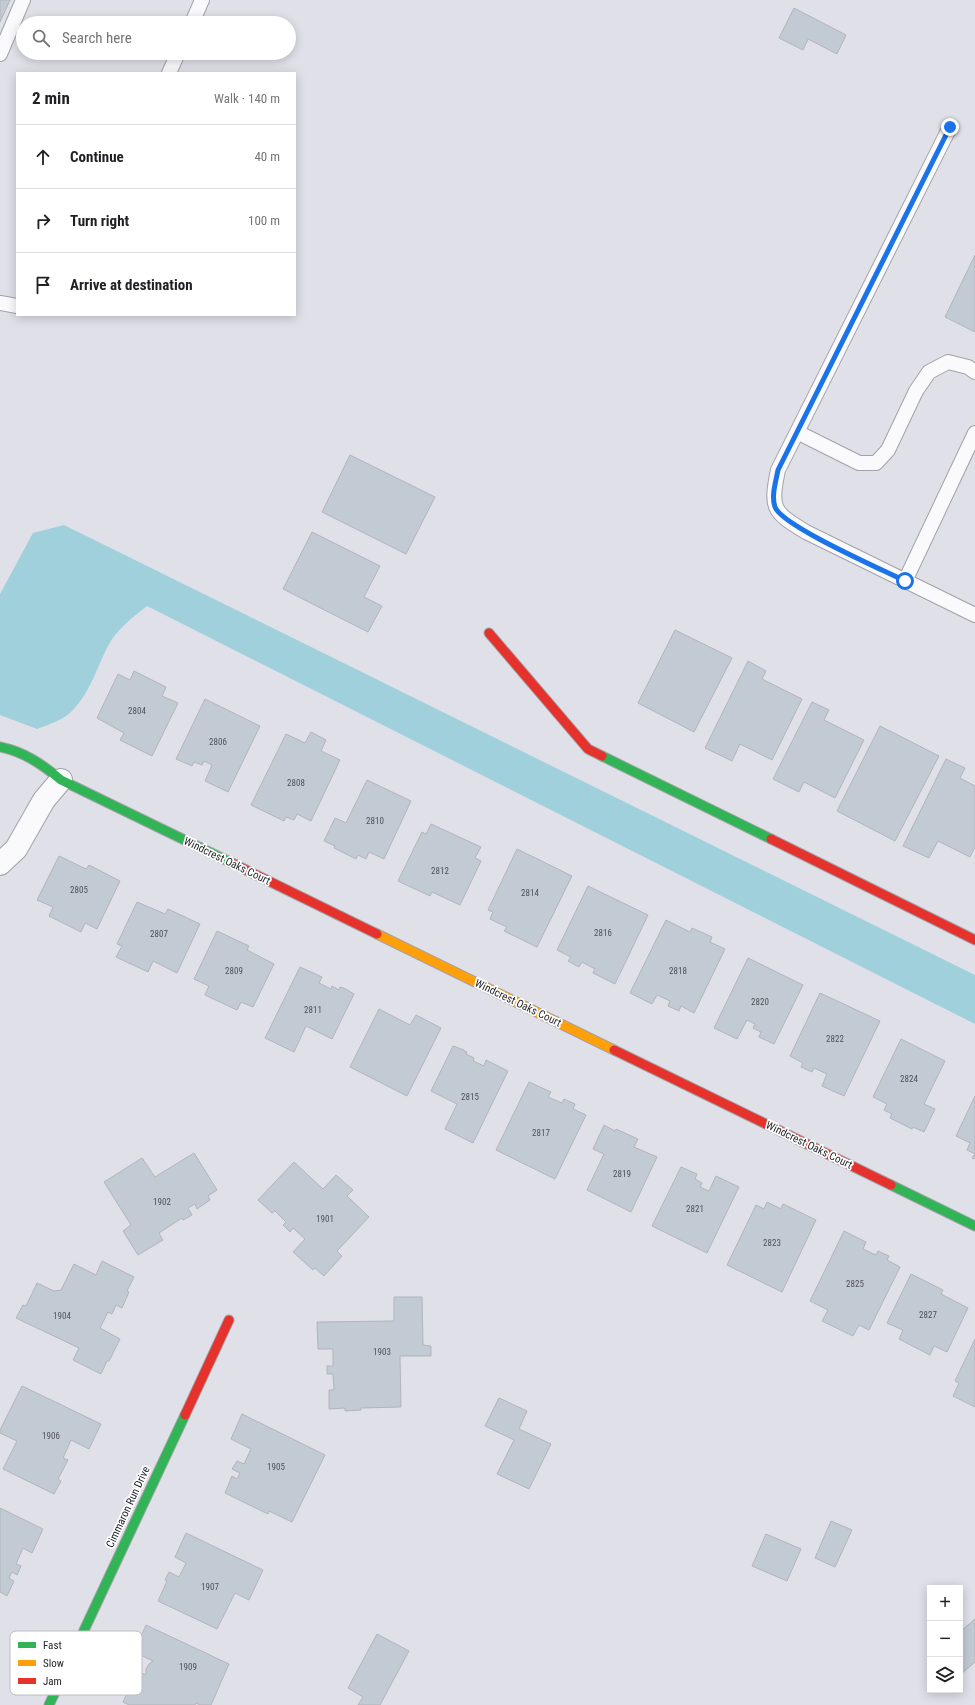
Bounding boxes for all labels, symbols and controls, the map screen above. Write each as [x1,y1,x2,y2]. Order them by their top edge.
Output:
search box [16,16,296,60]
icon: search [30,27,52,49]
text: Search here [62,29,132,47]
text: 2 min [32,88,70,108]
text: Walk · 140 m [214,91,280,106]
route end [941,118,959,136]
icon: ahead [32,146,54,168]
text: Continue [70,148,124,166]
text: 40 m [254,149,280,164]
icon: right [32,210,54,232]
text: Turn right [70,212,129,230]
text: 100 m [248,213,280,228]
icon: arrive [32,274,54,296]
text: Arrive at destination [70,276,193,294]
route start [896,572,914,590]
house number: 2804 [128,706,146,716]
house number: 2806 [209,737,227,747]
house number: 2808 [287,778,305,788]
house number: 2810 [366,816,384,826]
street label: Windcrest Oaks Court [182,834,272,888]
house number: 2812 [431,866,449,876]
house number: 2805 [70,885,88,895]
house number: 2814 [521,888,539,898]
house number: 2816 [594,928,612,938]
house number: 2807 [150,929,168,939]
house number: 2809 [225,966,243,976]
house number: 2818 [669,966,687,976]
street label: Windcrest Oaks Court [473,976,563,1030]
house number: 2820 [751,997,769,1007]
house number: 2811 [304,1005,322,1015]
house number: 2822 [826,1034,844,1044]
house number: 2824 [900,1074,918,1084]
house number: 2815 [461,1092,479,1102]
street label: Windcrest Oaks Court [764,1118,854,1172]
house number: 2817 [532,1128,550,1138]
house number: 2819 [613,1169,631,1179]
house number: 1902 [153,1197,171,1207]
house number: 2821 [686,1204,704,1214]
house number: 1901 [316,1214,334,1224]
house number: 2823 [763,1238,781,1248]
house number: 2825 [846,1279,864,1289]
house number: 2827 [919,1310,937,1320]
house number: 1904 [53,1311,71,1321]
house number: 1903 [373,1347,391,1357]
house number: 1906 [42,1431,60,1441]
house number: 1905 [267,1462,285,1472]
street label: Cimmaron Run Drive [103,1464,153,1550]
house number: 1907 [201,1582,219,1592]
map controls [927,1585,963,1693]
button: + [927,1585,963,1621]
button: − [927,1621,963,1657]
legend [10,1631,142,1695]
text: Fast [43,1639,62,1652]
text: Slow [43,1657,64,1670]
button: layers [927,1657,963,1693]
house number: 1909 [179,1662,197,1672]
text: Jam [43,1675,62,1688]

